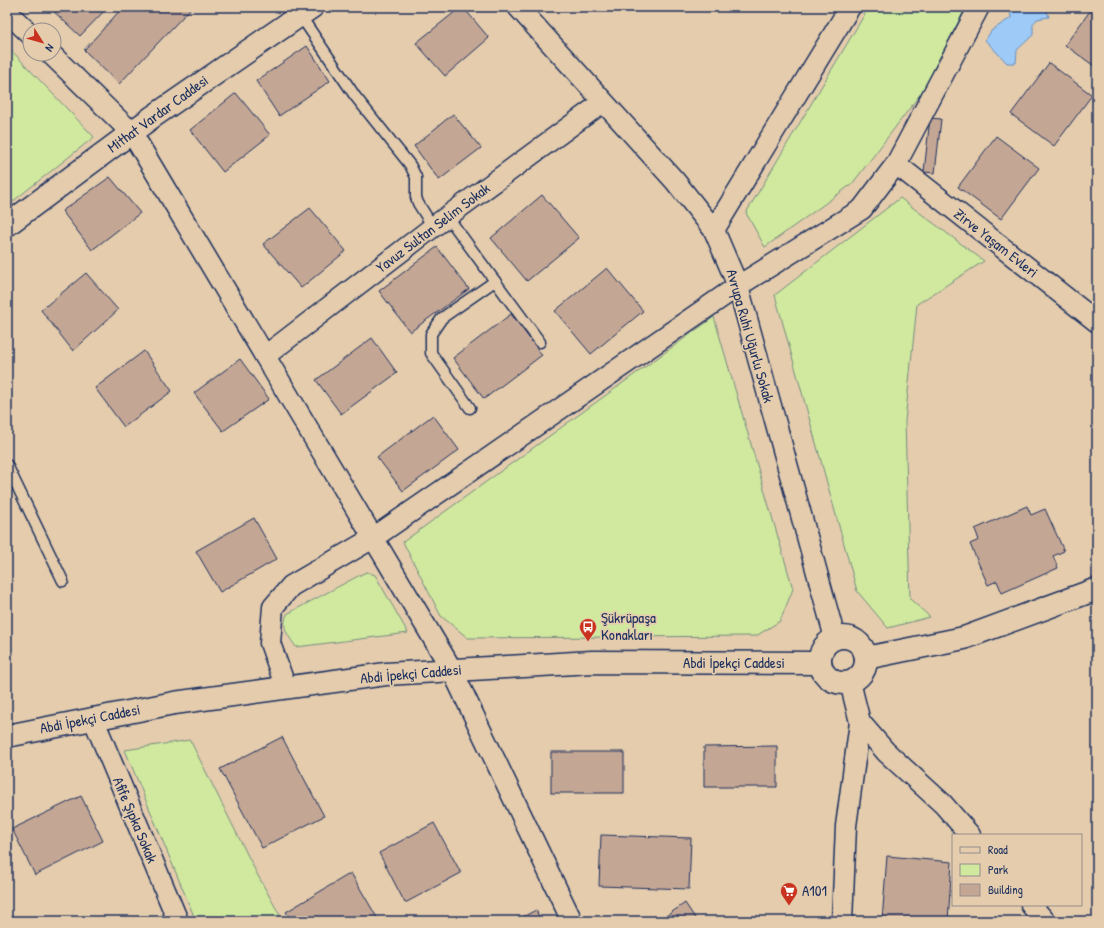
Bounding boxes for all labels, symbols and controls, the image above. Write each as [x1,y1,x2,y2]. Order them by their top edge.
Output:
north arrow [22,22,62,62]
text: N [43,41,57,55]
street label: Mithat Vardar Caddesi [103,70,212,157]
street label: Yavuz Sultan Selim Sokak [371,178,494,277]
street label: Zirve Yaşam Evleri [950,203,1043,282]
street label: Avrupa Ruhi Uğurlu Sokak [721,267,780,405]
place label: Şükrüpaşa Konakları [601,607,656,645]
bus stop icon: Şükrüpaşa Konakları [578,617,598,642]
street label: Abdi İpekçi Caddesi [683,652,785,673]
street label: Abdi İpekçi Caddesi [359,659,463,688]
street label: Abdi İpekçi Caddesi [38,698,142,739]
street label: Afife Şıpka Sokak [108,774,163,866]
legend [952,834,1082,906]
text: Road [988,841,1008,858]
text: Park [988,861,1008,878]
place label: A101 [802,880,827,901]
supermarket icon: A101 [779,881,799,906]
text: Building [988,881,1023,898]

